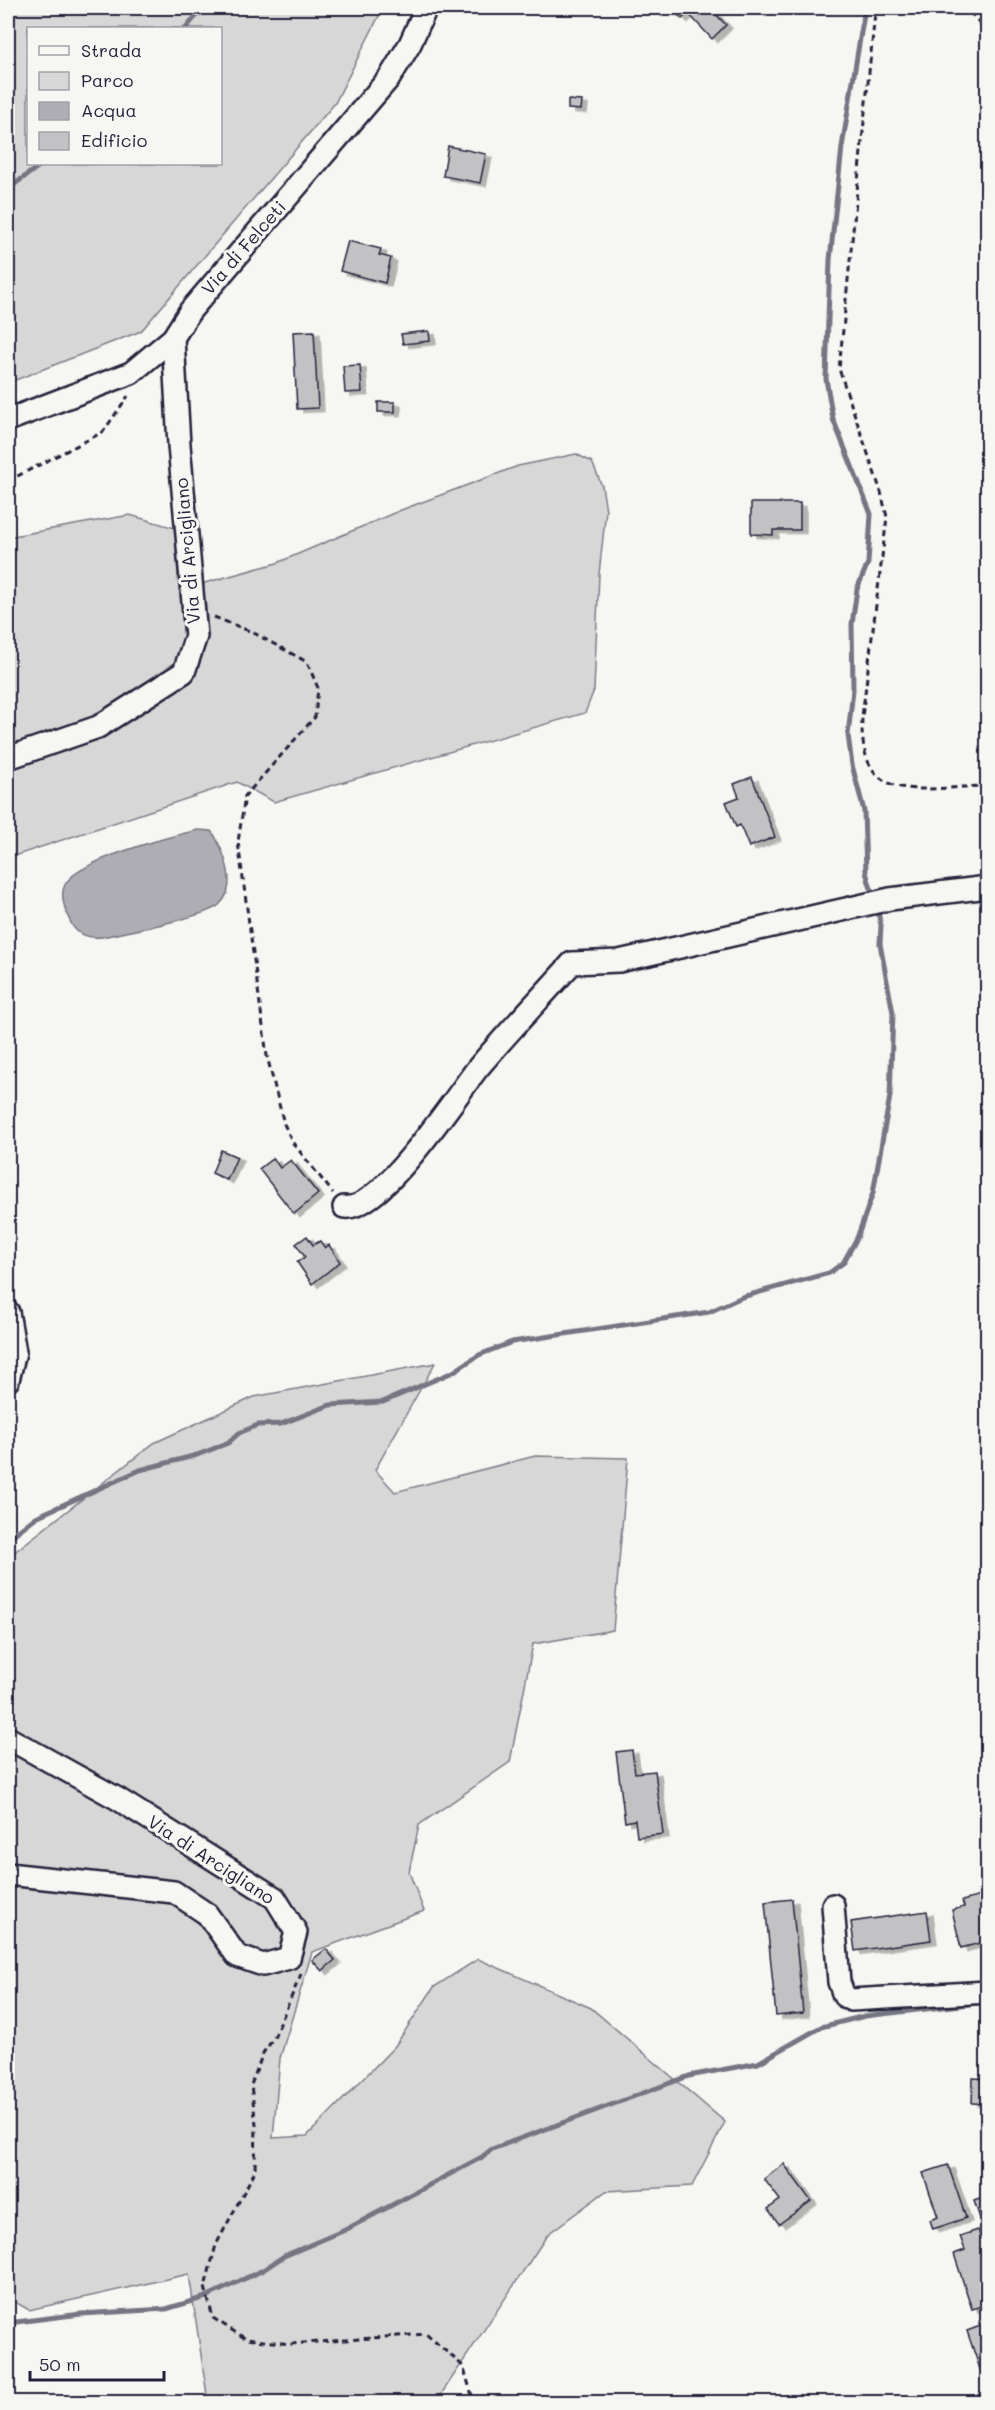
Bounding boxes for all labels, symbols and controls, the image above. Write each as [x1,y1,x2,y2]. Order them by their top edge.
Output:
legend [27,27,222,165]
text: Strada [81,38,142,62]
text: Parco [81,68,134,92]
text: Acqua [81,98,137,122]
text: Edificio [81,128,148,152]
street label: Via di Felceti [196,195,291,300]
street label: Via di Arcigliano [169,477,205,625]
street label: Via di Arcigliano [144,1809,280,1909]
scale bar [30,2344,164,2382]
text: 50 m [39,2352,81,2376]

